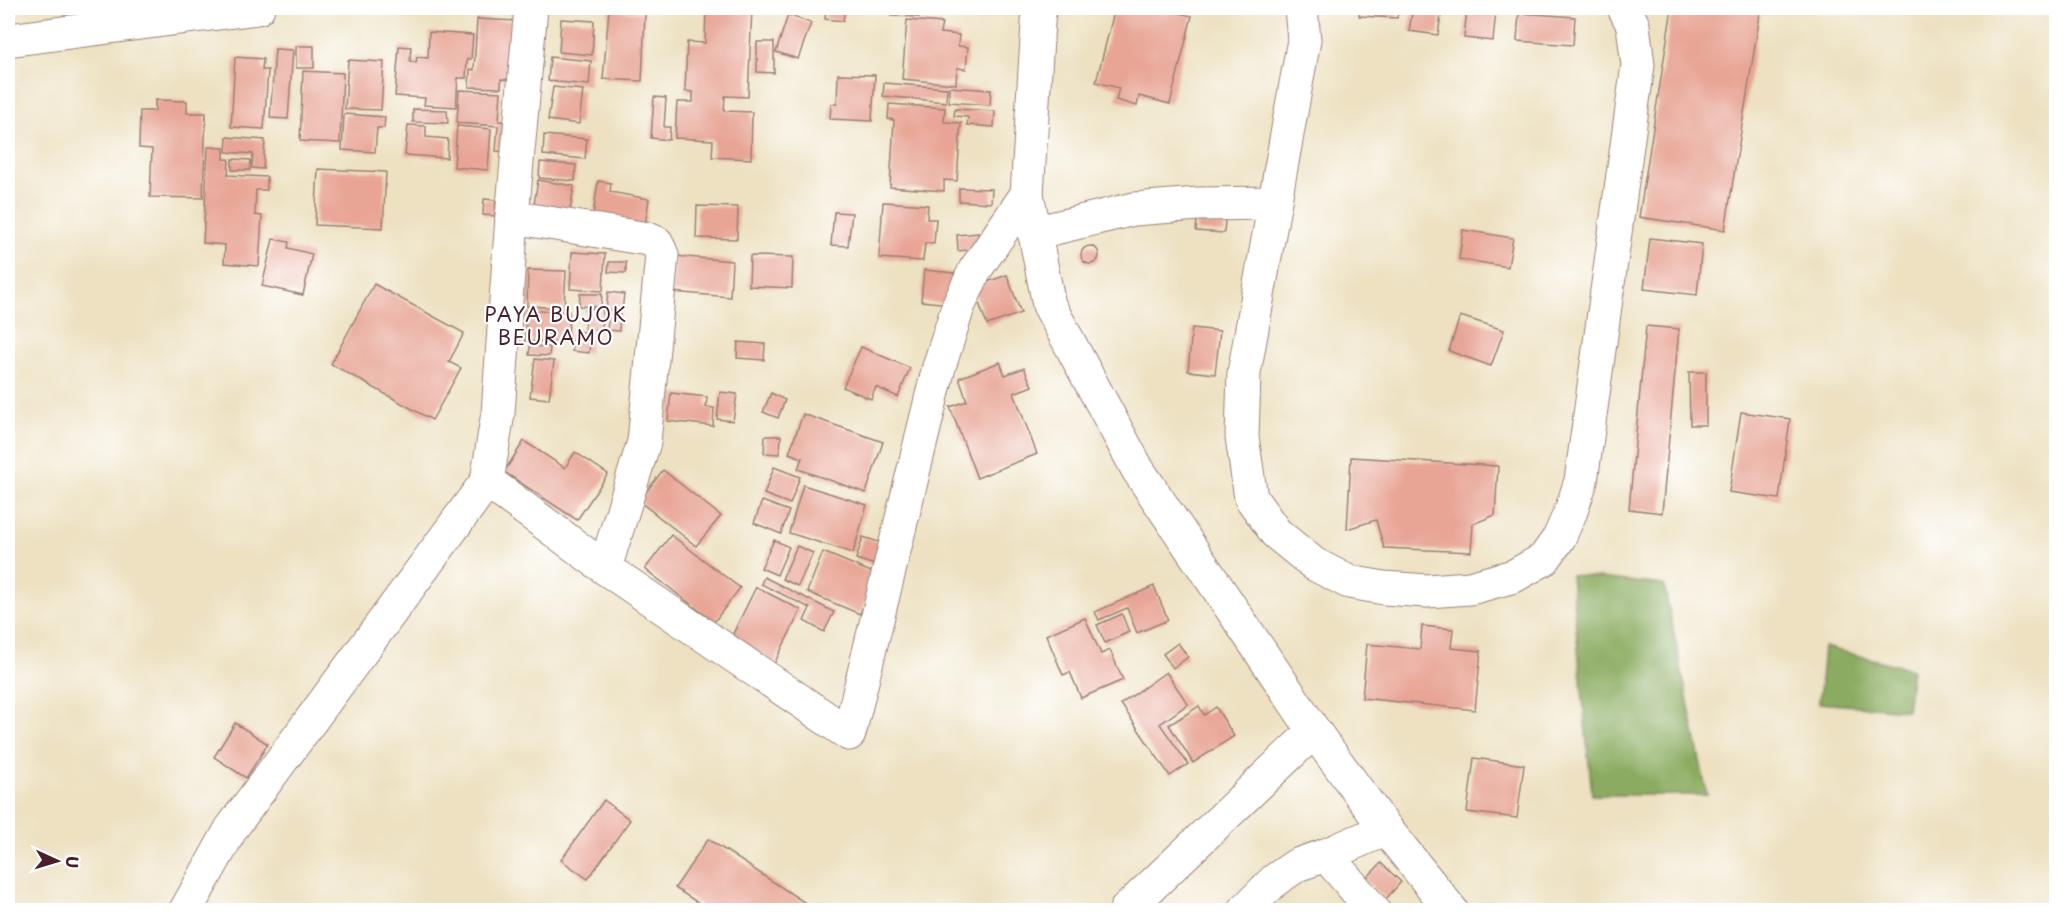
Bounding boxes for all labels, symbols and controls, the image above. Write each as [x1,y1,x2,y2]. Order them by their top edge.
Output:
district label: PAYA BUJOK BEURAMO [484,299,628,352]
north arrow [27,831,87,891]
text: U [61,855,85,869]

